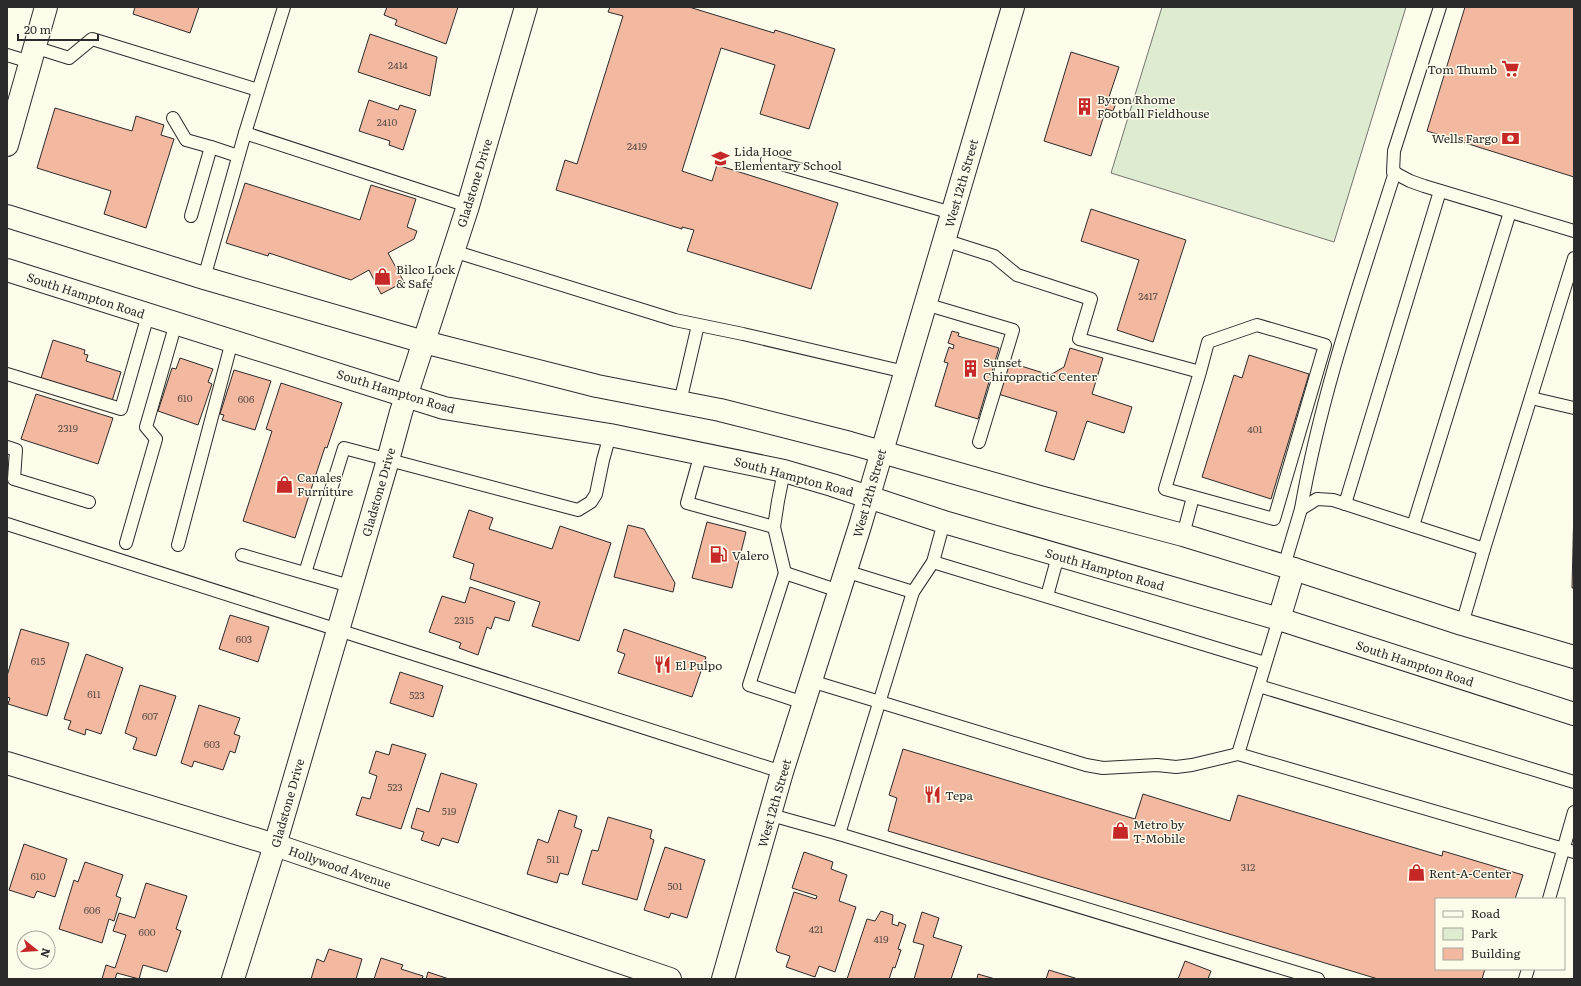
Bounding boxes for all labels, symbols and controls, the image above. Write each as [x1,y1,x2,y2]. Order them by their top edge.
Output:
scale bar [18,16,98,42]
text: 20 m [24,20,51,38]
house number: 2414 [388,57,408,72]
supermarket icon: Tom Thumb [1500,59,1520,79]
place label: Tom Thumb [1427,60,1497,78]
place label: Byron Rhome Football Fieldhouse [1097,90,1210,122]
building icon: Byron Rhome Football Fieldhouse [1074,96,1094,116]
house number: 2410 [377,114,397,129]
bank icon: Wells Fargo [1501,128,1521,148]
place label: Wells Fargo [1432,129,1498,147]
street label: Gladstone Drive [452,136,496,230]
street label: West 12th Street [940,137,982,229]
house number: 2419 [627,138,647,153]
place label: Lida Hooe Elementary School [734,142,842,174]
school or university icon: Lida Hooe Elementary School [711,148,731,168]
place label: Bilco Lock & Safe [396,260,456,292]
shop icon: Bilco Lock & Safe [373,266,393,286]
street label: South Hampton Road [25,267,148,323]
house number: 2417 [1138,288,1158,303]
place label: Sunset Chiropractic Center [983,353,1097,385]
building icon: Sunset Chiropractic Center [960,359,980,379]
street label: South Hampton Road [335,364,458,418]
house number: 610 [177,390,193,405]
house number: 606 [238,391,255,406]
house number: 2319 [58,420,78,435]
house number: 401 [1247,421,1263,436]
street label: Gladstone Drive [357,445,399,539]
street label: West 12th Street [848,447,890,539]
street label: South Hampton Road [732,451,856,501]
place label: Canales Furniture [297,468,353,500]
shop icon: Canales Furniture [274,474,294,494]
street label: South Hampton Road [1043,543,1167,595]
fuel station icon: Valero [709,545,729,565]
place label: Valero [732,546,769,564]
house number: 2315 [454,612,474,627]
house number: 603 [236,631,252,646]
street label: South Hampton Road [1354,635,1477,691]
house number: 615 [31,653,45,668]
restaurant icon: El Pulpo [652,655,672,675]
place label: El Pulpo [675,656,722,674]
house number: 611 [87,686,101,701]
house number: 523 [409,687,425,702]
house number: 607 [142,708,158,723]
house number: 603 [204,736,220,751]
street label: Gladstone Drive [266,756,308,850]
street label: West 12th Street [753,757,795,849]
house number: 523 [387,779,403,794]
restaurant icon: Tepa [922,785,942,805]
place label: Tepa [945,786,974,804]
house number: 519 [442,803,456,818]
place label: Metro by T-Mobile [1133,815,1185,847]
shop icon: Metro by T-Mobile [1110,821,1130,841]
street label: Hollywood Avenue [286,841,394,893]
house number: 511 [546,851,560,866]
house number: 312 [1241,859,1255,874]
shop icon: Rent-A-Center [1406,863,1426,883]
place label: Rent-A-Center [1429,864,1511,882]
house number: 610 [30,868,46,883]
house number: 501 [668,878,682,893]
legend [1435,898,1565,970]
house number: 606 [84,902,101,917]
text: Road [1471,904,1501,922]
house number: 421 [809,921,823,936]
house number: 600 [139,924,156,939]
text: Park [1471,924,1498,942]
north arrow [16,930,56,970]
house number: 419 [874,931,888,946]
text: Building [1471,944,1521,962]
text: N [38,946,56,960]

